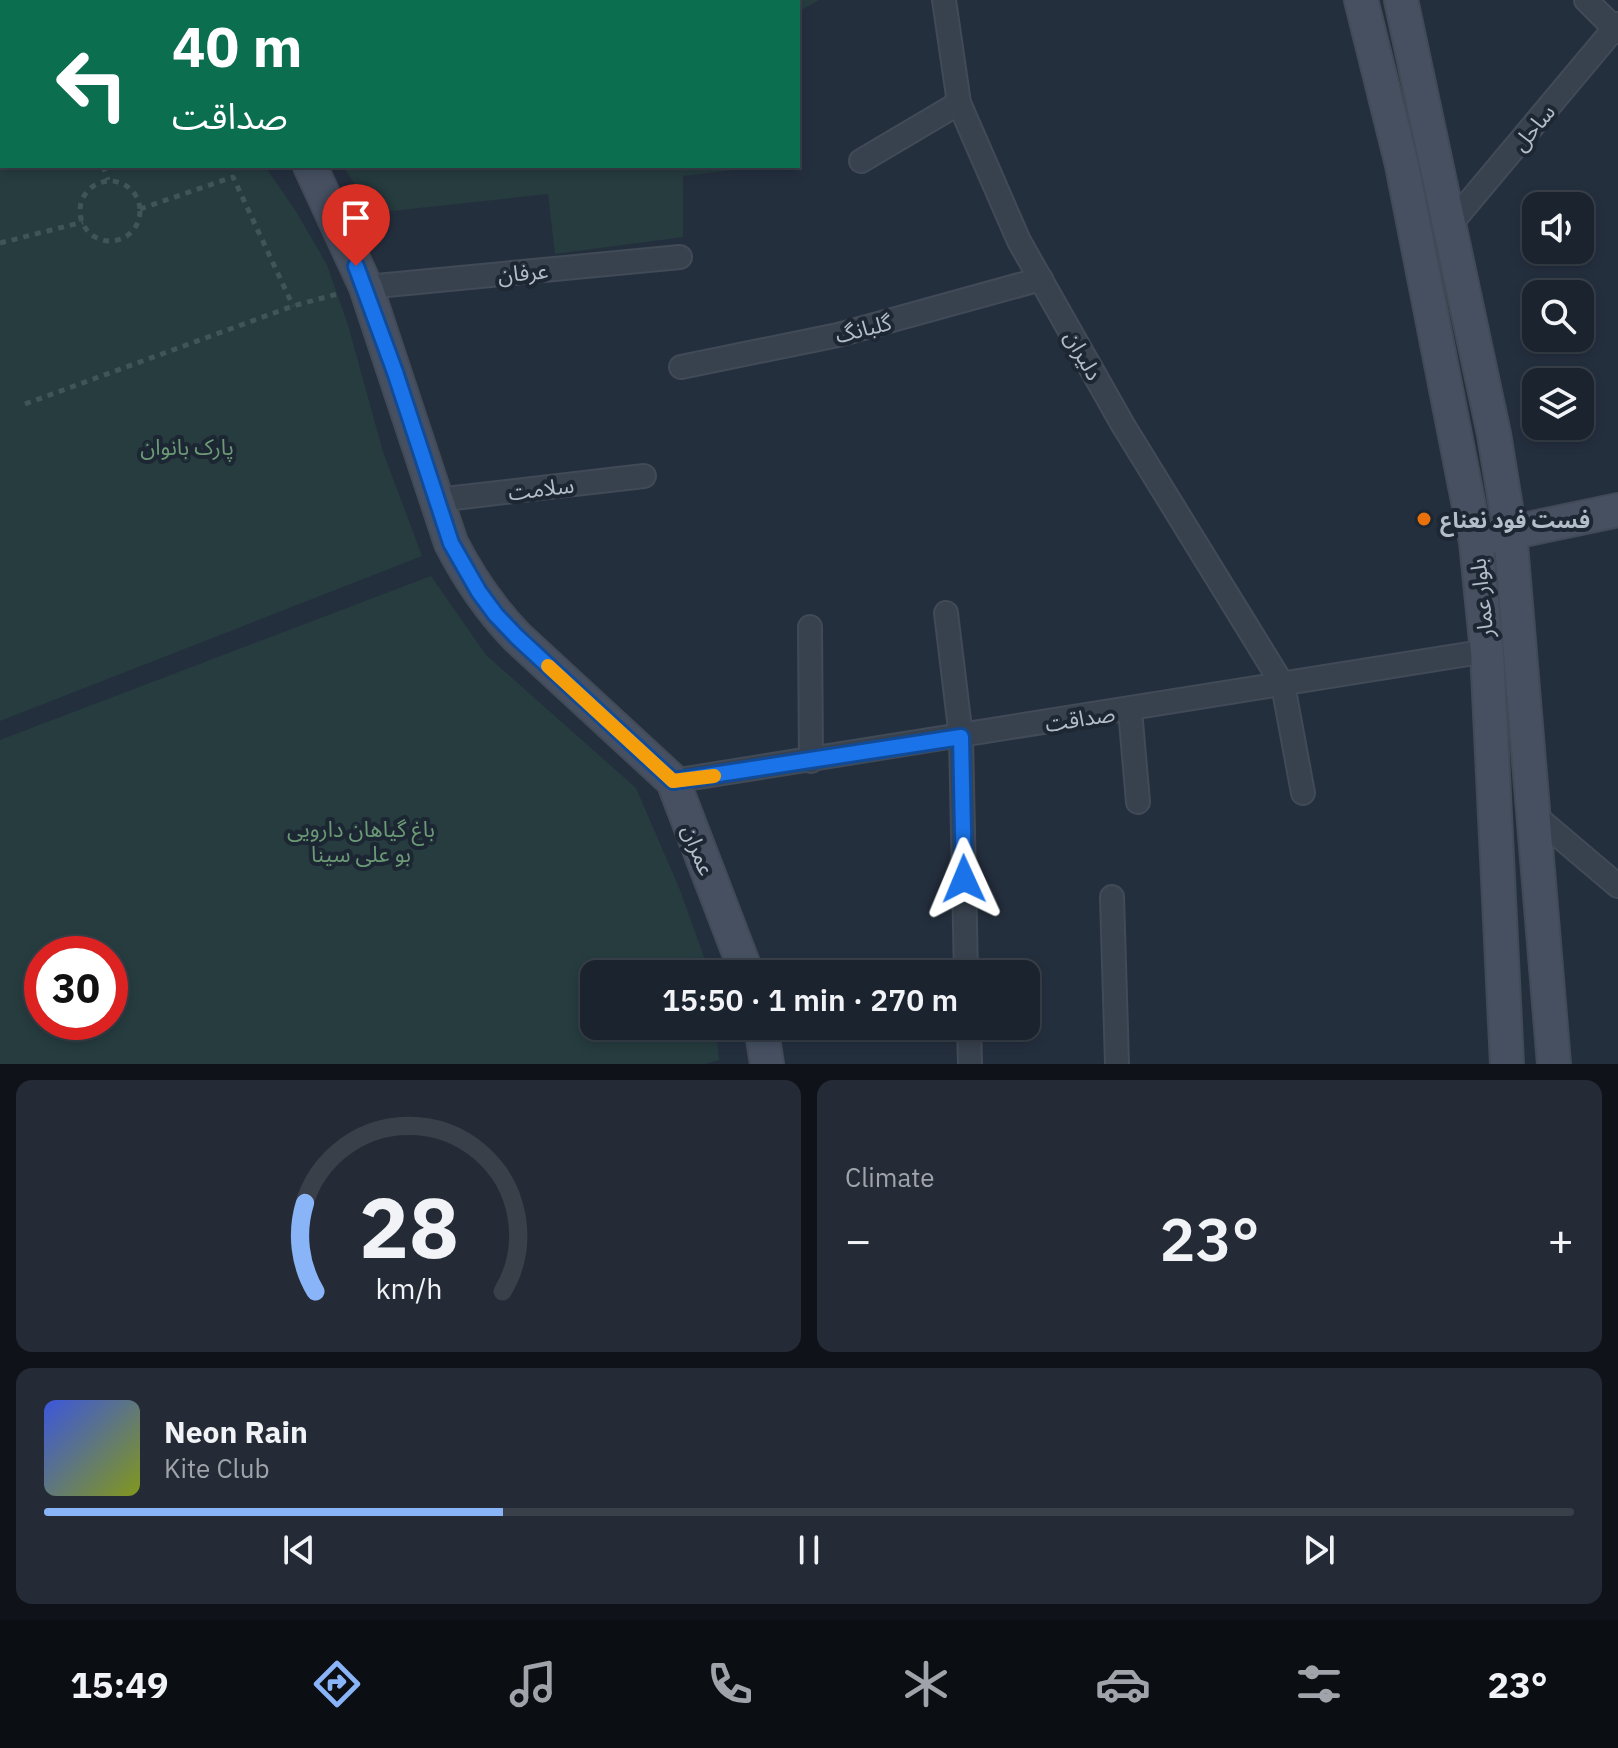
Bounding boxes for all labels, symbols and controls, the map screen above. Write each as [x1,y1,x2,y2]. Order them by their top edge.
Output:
text: 40 m [172,10,302,82]
icon: left [40,32,144,136]
text: صداقت [172,92,288,139]
street label: ساحل [1505,98,1561,156]
pin [322,184,390,266]
map controls [1522,192,1594,440]
button: sound [1522,192,1594,264]
icon: arrive [334,196,378,240]
street label: عرفان [497,255,549,289]
button: search [1522,280,1594,352]
street label: گلبانگ [832,307,895,349]
street label: دلیران [1058,325,1110,385]
button: layers [1522,368,1594,440]
park label: پارک بانوان [140,432,234,462]
street label: سلامت [506,470,576,506]
place label: فست فود نعناع [1440,505,1590,537]
marker: فست فود نعناع [1415,510,1433,528]
street label: بلوار عمار [1462,557,1500,640]
street label: صداقت [1043,698,1117,738]
park label: باغ گیاهان دارویی بو علی سینا [287,814,435,868]
street label: عمران [676,820,722,880]
position arrow [922,837,1006,921]
speed limit sign: 30 [24,936,128,1040]
text: 15:50 · 1 min · 270 m [662,980,958,1019]
text: Climate [845,1160,935,1194]
text: 28 [359,1173,458,1281]
text: 23° [1159,1199,1260,1278]
text: − [845,1211,871,1268]
text: + [1548,1211,1574,1268]
text: km/h [375,1270,442,1307]
text: Neon Rain [164,1412,308,1451]
text: Kite Club [164,1451,269,1485]
icon: previous [277,1528,321,1572]
icon: pause [787,1528,831,1572]
icon: next [1297,1528,1341,1572]
icon: directions [309,1656,365,1712]
icon: music [505,1656,561,1712]
icon: phone [702,1656,758,1712]
icon: climate [898,1656,954,1712]
icon: car [1095,1656,1151,1712]
icon: filters [1291,1656,1347,1712]
text: 15:49 [70,1661,169,1708]
text: 23° [1488,1661,1548,1708]

